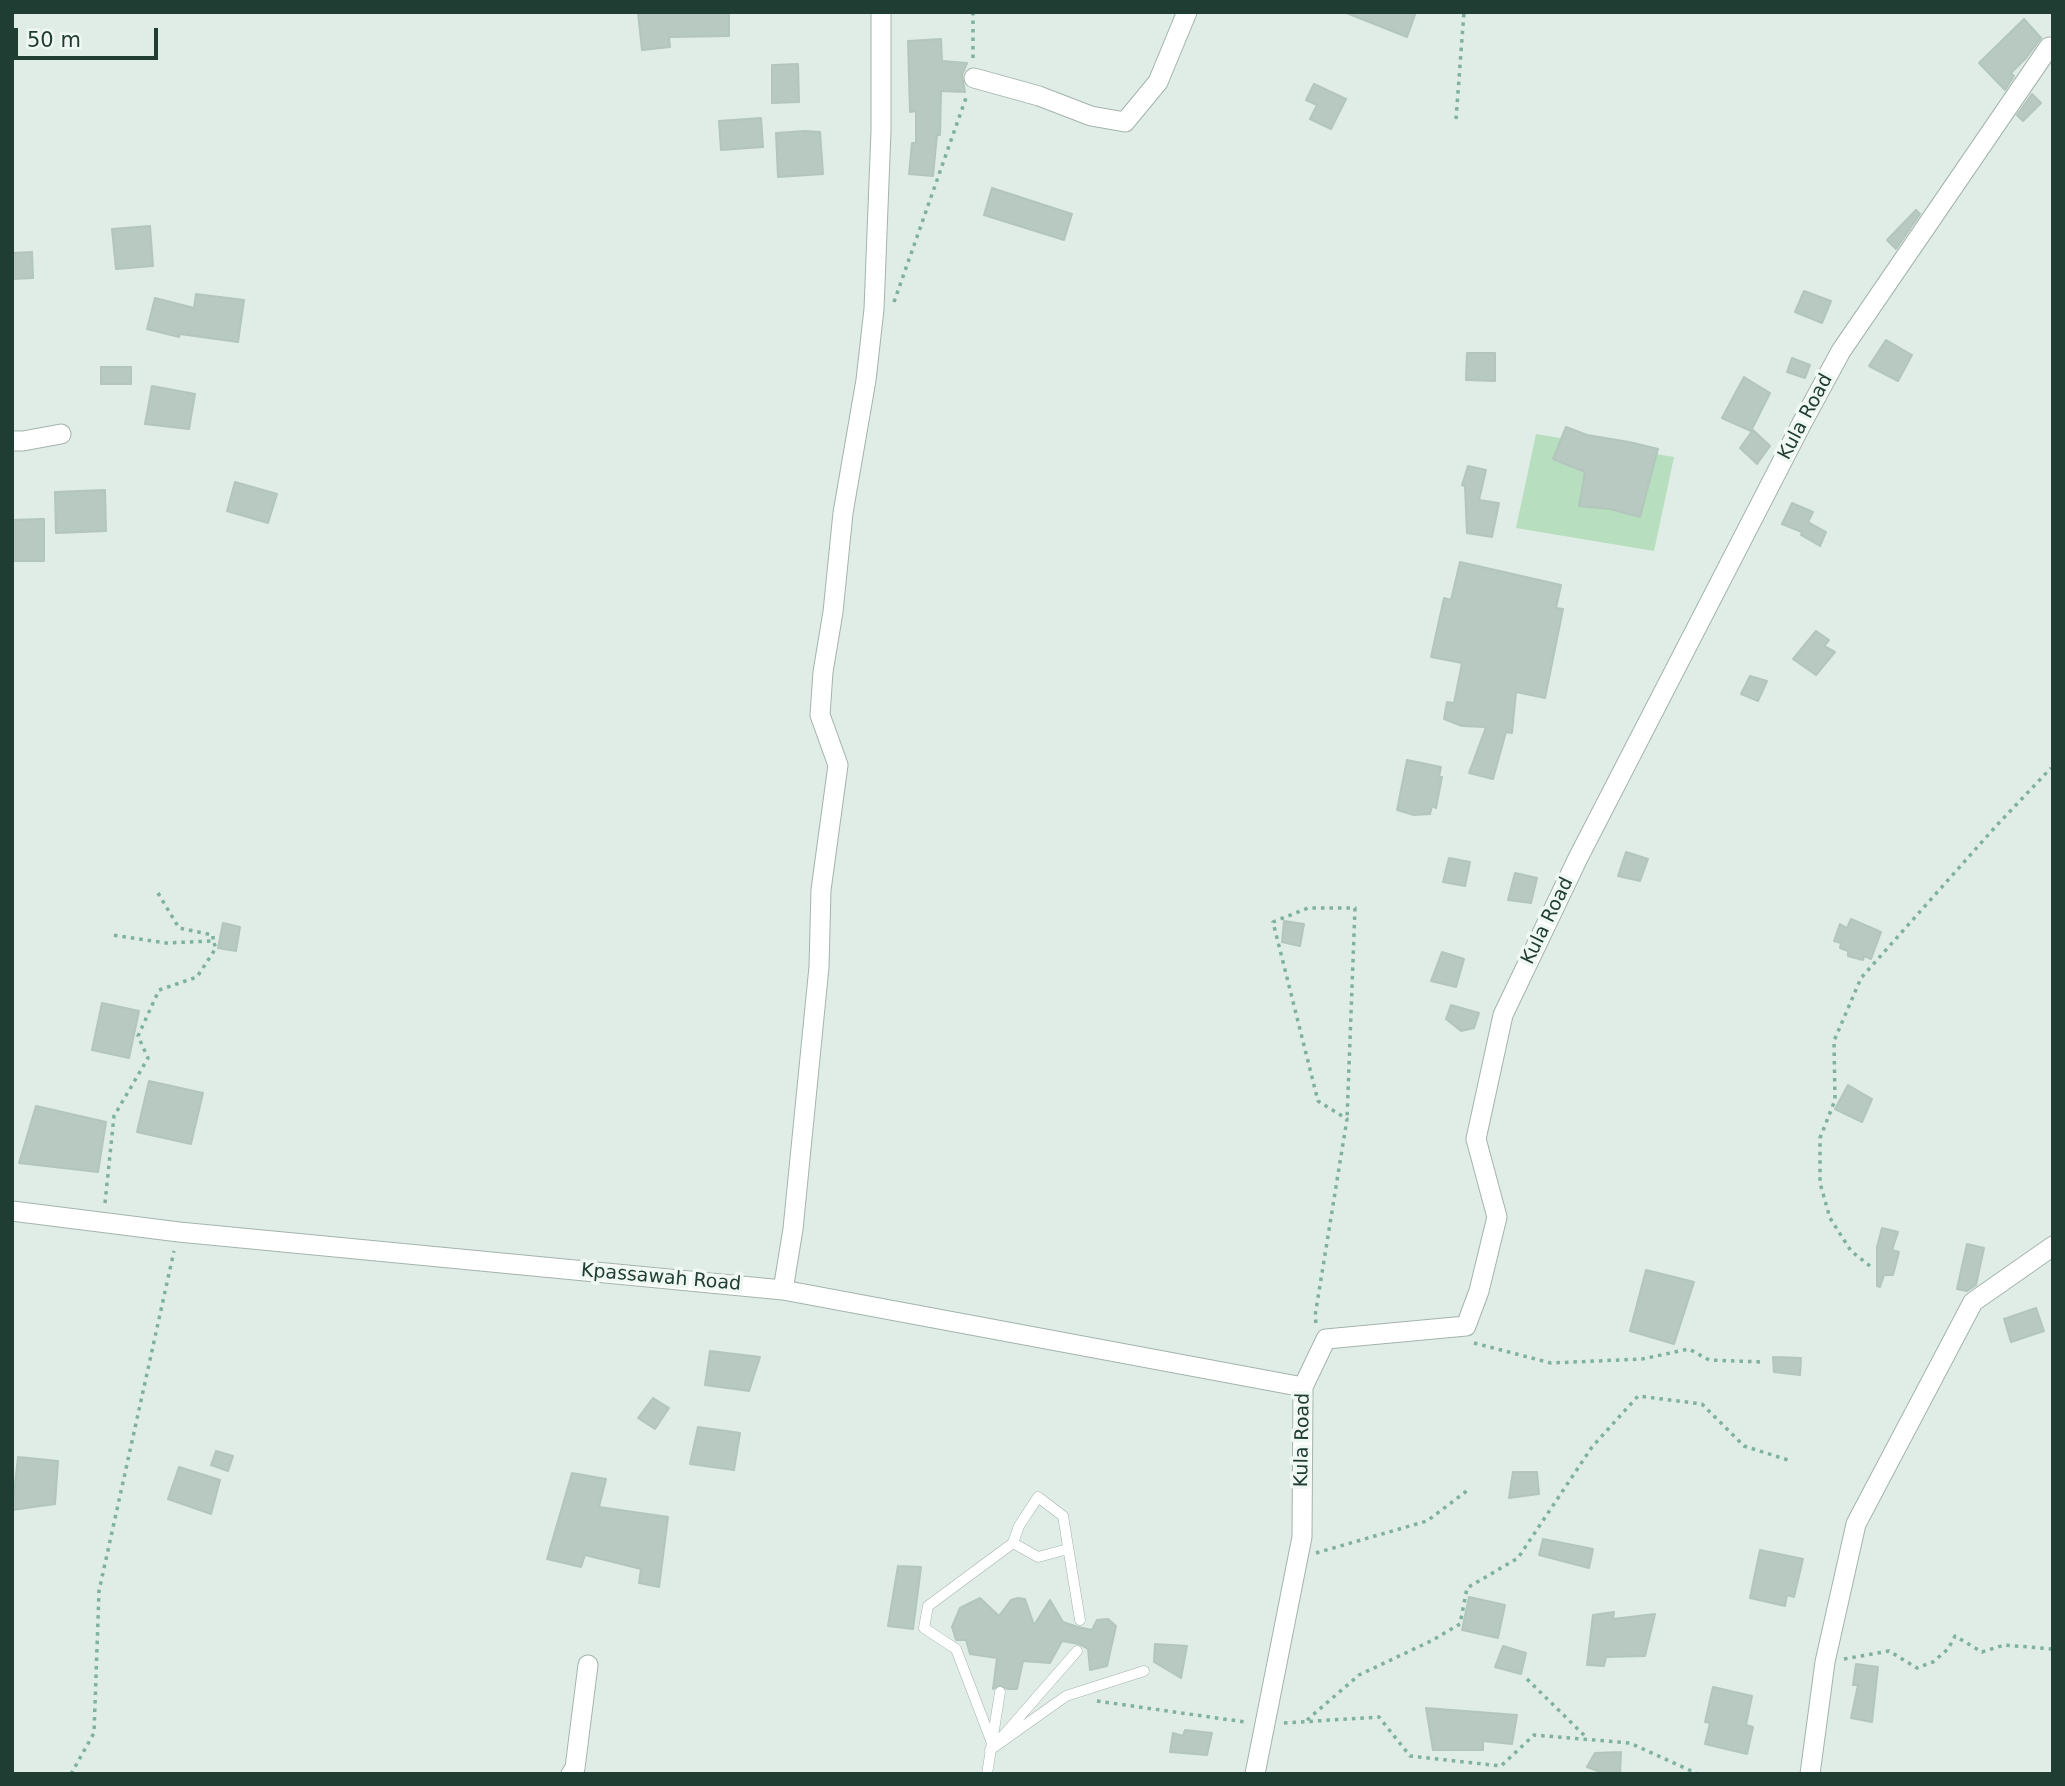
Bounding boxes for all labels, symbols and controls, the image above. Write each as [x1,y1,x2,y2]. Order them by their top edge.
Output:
scale bar [18,14,161,58]
text: 50 m [27,28,81,52]
street label: Kula Road [1774,370,1838,464]
street label: Kula Road [1517,874,1579,968]
street label: Kpassawah Road [580,1260,742,1296]
street label: Kula Road [1291,1393,1315,1487]

